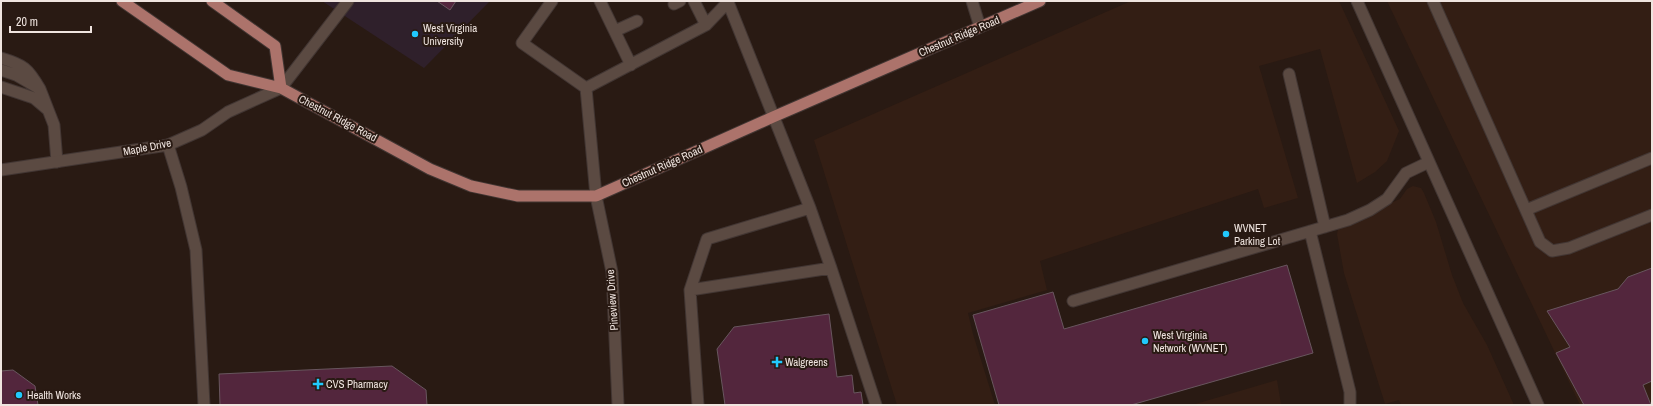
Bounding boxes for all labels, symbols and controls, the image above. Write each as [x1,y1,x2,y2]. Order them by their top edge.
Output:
scale bar [10,8,91,34]
street label: Chestnut Ridge Road [916,13,1002,59]
text: 20 m [16,14,38,30]
place label: West Virginia University [423,21,477,48]
marker: West Virginia University [410,29,420,39]
street label: Chestnut Ridge Road [296,91,380,145]
street label: Maple Drive [122,135,172,159]
street label: Chestnut Ridge Road [620,142,704,190]
place label: WVNET Parking Lot [1234,221,1281,248]
marker: WVNET Parking Lot [1221,229,1231,239]
street label: Pineview Drive [603,269,621,331]
place label: West Virginia Network (WVNET) [1153,328,1227,355]
marker: West Virginia Network (WVNET) [1140,336,1150,346]
place label: Walgreens [785,355,828,369]
marker: Walgreens [772,357,782,367]
place label: CVS Pharmacy [326,377,388,391]
marker: CVS Pharmacy [313,379,323,389]
place label: Health Works [27,388,81,402]
marker: Health Works [14,390,24,400]

